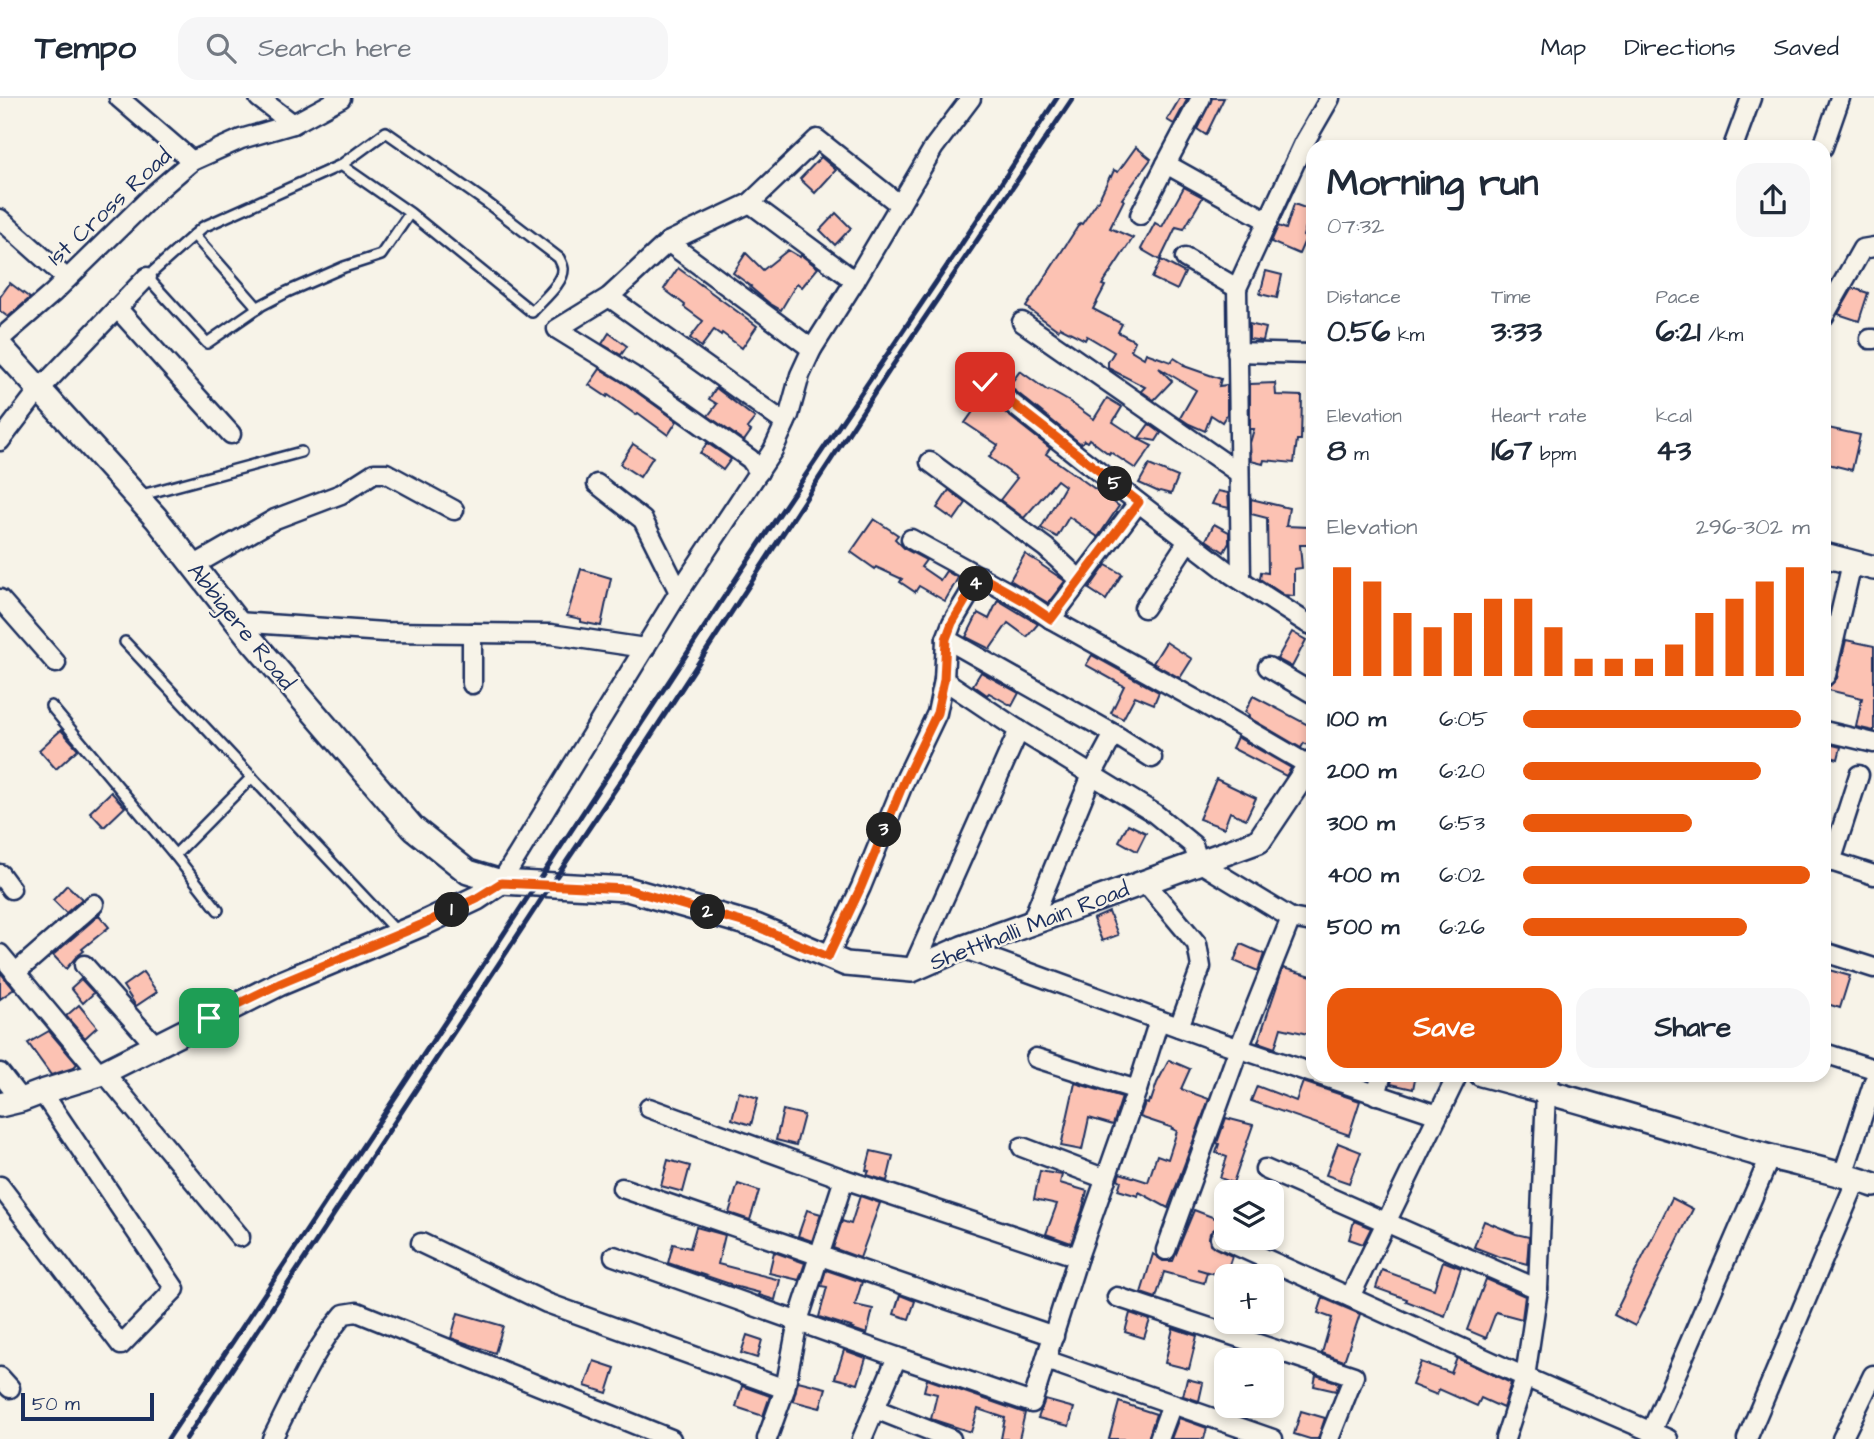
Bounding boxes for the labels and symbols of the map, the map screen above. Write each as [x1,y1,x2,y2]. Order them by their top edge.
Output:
street label: 1st Cross Road [40,140,179,273]
pin [955,352,1015,412]
pin: 5 [1098,466,1132,502]
street label: Abbigere Road [179,556,303,698]
pin: 4 [958,566,993,602]
pin: 3 [866,812,902,848]
street label: Shettihalli Main Road [925,873,1134,979]
pin: 1 [434,892,470,928]
pin: 2 [690,894,726,930]
pin [179,988,239,1048]
scale bar [21,1390,154,1422]

